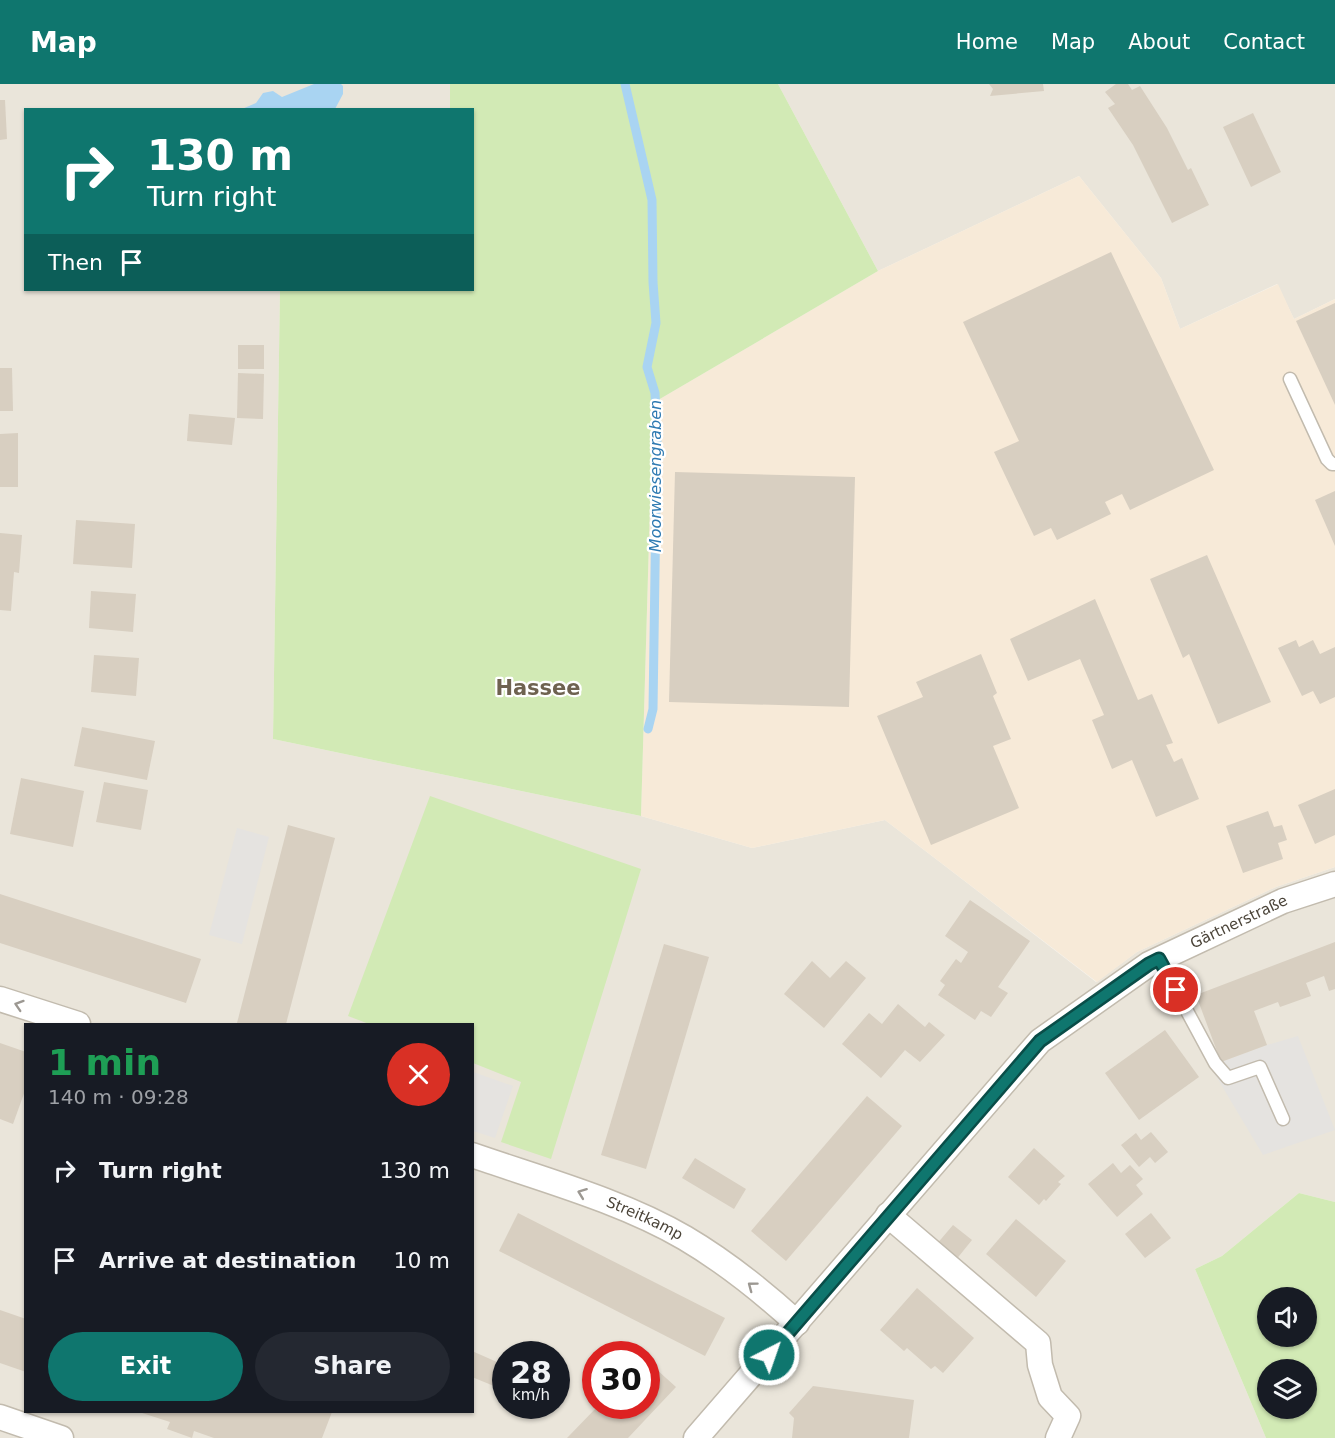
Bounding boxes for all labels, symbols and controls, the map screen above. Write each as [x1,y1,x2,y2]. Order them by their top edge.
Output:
text: Map [30,26,97,59]
text: Home [956,30,1018,54]
text: Map [1051,30,1095,54]
text: About [1128,30,1190,54]
text: Contact [1223,30,1305,54]
text: 130 m [147,131,293,180]
icon: right [48,132,126,210]
text: Turn right [147,181,276,212]
icon: arrive [115,246,148,279]
text: Then [48,250,103,275]
water label: Moorwiesengraben [646,400,665,552]
district label: Hassee [495,676,581,700]
street label: Gärtnerstraße [1187,891,1290,952]
pin [1150,964,1201,1015]
icon: arrive [1159,973,1192,1006]
one-way arrow [14,1000,25,1012]
text: 1 min [48,1042,161,1083]
button: close [387,1043,450,1106]
text: 140 m · 09:28 [48,1085,189,1109]
icon: right [48,1154,81,1187]
text: Turn right [99,1158,222,1183]
text: 130 m [380,1158,450,1183]
one-way arrow [577,1188,588,1200]
street label: Streitkamp [604,1193,686,1244]
icon: arrive [48,1244,81,1277]
text: Arrive at destination [99,1248,356,1273]
text: 10 m [394,1248,450,1273]
one-way arrow [748,1282,759,1293]
map controls [1257,1287,1317,1419]
button: sound [1257,1287,1317,1347]
position arrow [737,1323,801,1387]
button: Exit [48,1332,243,1401]
button: Share [255,1332,450,1401]
speed limit sign: 30 [582,1341,660,1419]
text: 28 [510,1355,552,1390]
button: layers [1257,1359,1317,1419]
text: km/h [512,1386,550,1404]

